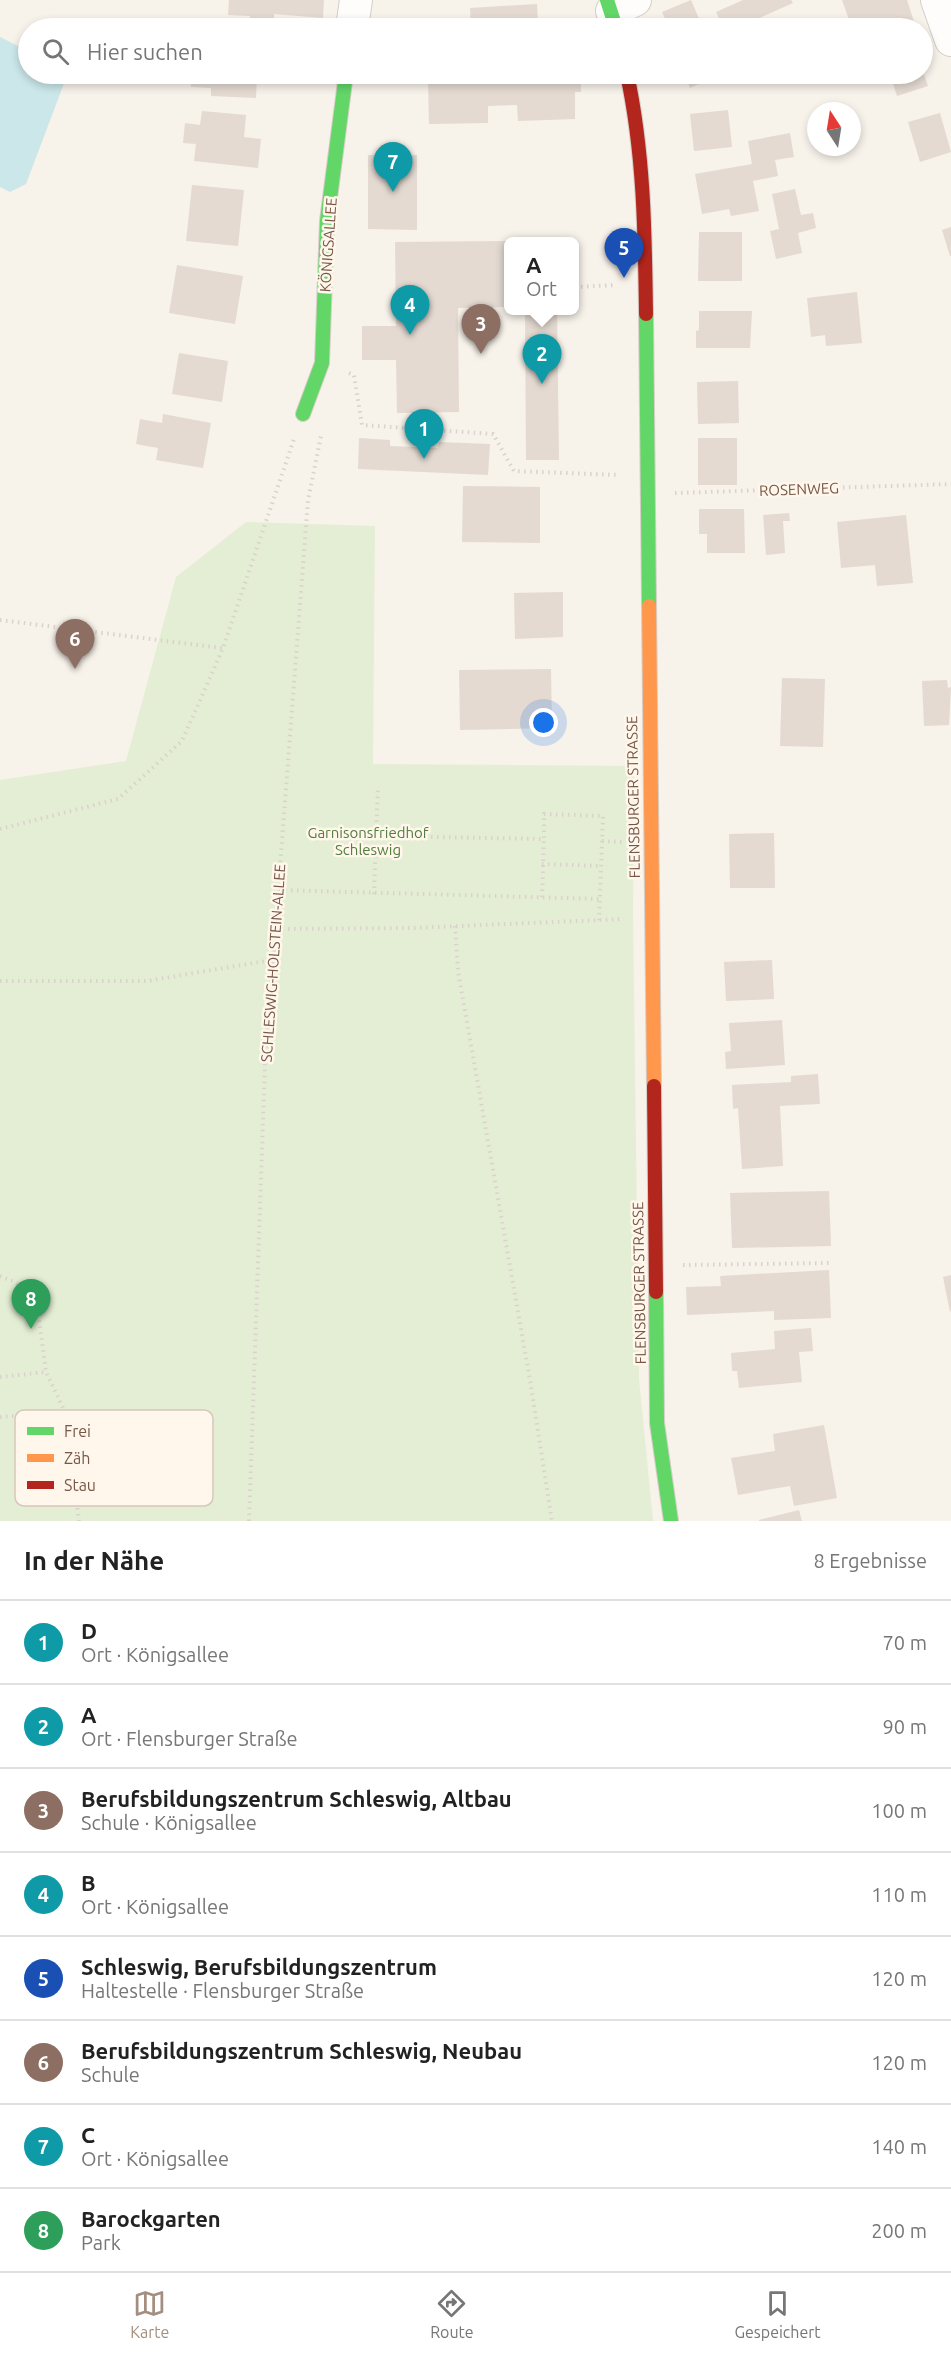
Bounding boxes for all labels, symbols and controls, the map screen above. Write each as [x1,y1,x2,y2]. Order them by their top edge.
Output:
search box [18,18,933,84]
icon: search [39,35,72,68]
text: Hier suchen [87,39,203,64]
north arrow [807,102,861,156]
pin: 7 [374,142,412,192]
street label: KÖNIGSALLEE [316,197,340,293]
pin: 5 [604,228,644,278]
popup [504,237,579,315]
text: A [526,252,541,277]
text: Ort [526,277,557,300]
pin: 4 [390,286,430,335]
pin: 3 [462,304,500,354]
pin: 2 [522,334,562,384]
pin: 1 [404,410,444,459]
street label: ROSENWEG [759,479,839,499]
pin: 6 [56,620,94,669]
your location [529,708,558,737]
street label: FLENSBURGER STRASSE [623,715,643,879]
park label: Garnisonsfriedhof Schleswig [307,824,429,858]
street label: SCHLESWIG-HOLSTEIN-ALLEE [258,863,288,1063]
street label: FLENSBURGER STRASSE [629,1201,649,1365]
pin: 8 [12,1280,51,1329]
legend [15,1410,213,1506]
text: Frei [64,1422,91,1440]
text: Zäh [64,1449,90,1467]
text: Stau [64,1476,96,1494]
text: In der Nähe [24,1546,164,1575]
text: 8 Ergebnisse [813,1549,927,1572]
text: D [81,1618,97,1643]
text: 1 [38,1631,49,1654]
text: 70 m [883,1631,927,1654]
text: Ort · Königsallee [81,1643,229,1666]
text: A [81,1702,96,1727]
text: 2 [38,1715,49,1738]
text: 90 m [883,1715,927,1738]
text: Ort · Flensburger Straße [81,1727,298,1750]
text: Berufsbildungszentrum Schleswig, Altbau [81,1786,512,1811]
text: 3 [38,1799,49,1822]
text: 100 m [871,1799,927,1822]
text: Schule · Königsallee [81,1811,257,1834]
text: B [81,1870,96,1895]
text: 4 [38,1883,49,1906]
text: 110 m [871,1883,927,1906]
text: Ort · Königsallee [81,1895,229,1918]
text: Schleswig, Berufsbildungszentrum [81,1954,437,1979]
text: 5 [38,1967,49,1990]
text: 120 m [871,1967,927,1990]
text: Haltestelle · Flensburger Straße [81,1979,364,2002]
text: Berufsbildungszentrum Schleswig, Neubau [81,2038,522,2063]
text: 6 [38,2051,49,2074]
text: 120 m [871,2051,927,2074]
text: Schule [81,2063,140,2086]
text: C [81,2122,95,2147]
text: 7 [38,2135,49,2158]
text: 140 m [871,2135,927,2158]
text: Ort · Königsallee [81,2147,229,2170]
text: Barockgarten [81,2206,221,2231]
text: 8 [38,2219,49,2242]
text: 200 m [871,2219,927,2242]
text: Park [81,2231,121,2254]
tab: Karte [130,2287,169,2341]
tab: Route [430,2287,474,2341]
tab: Gespeichert [734,2287,821,2341]

